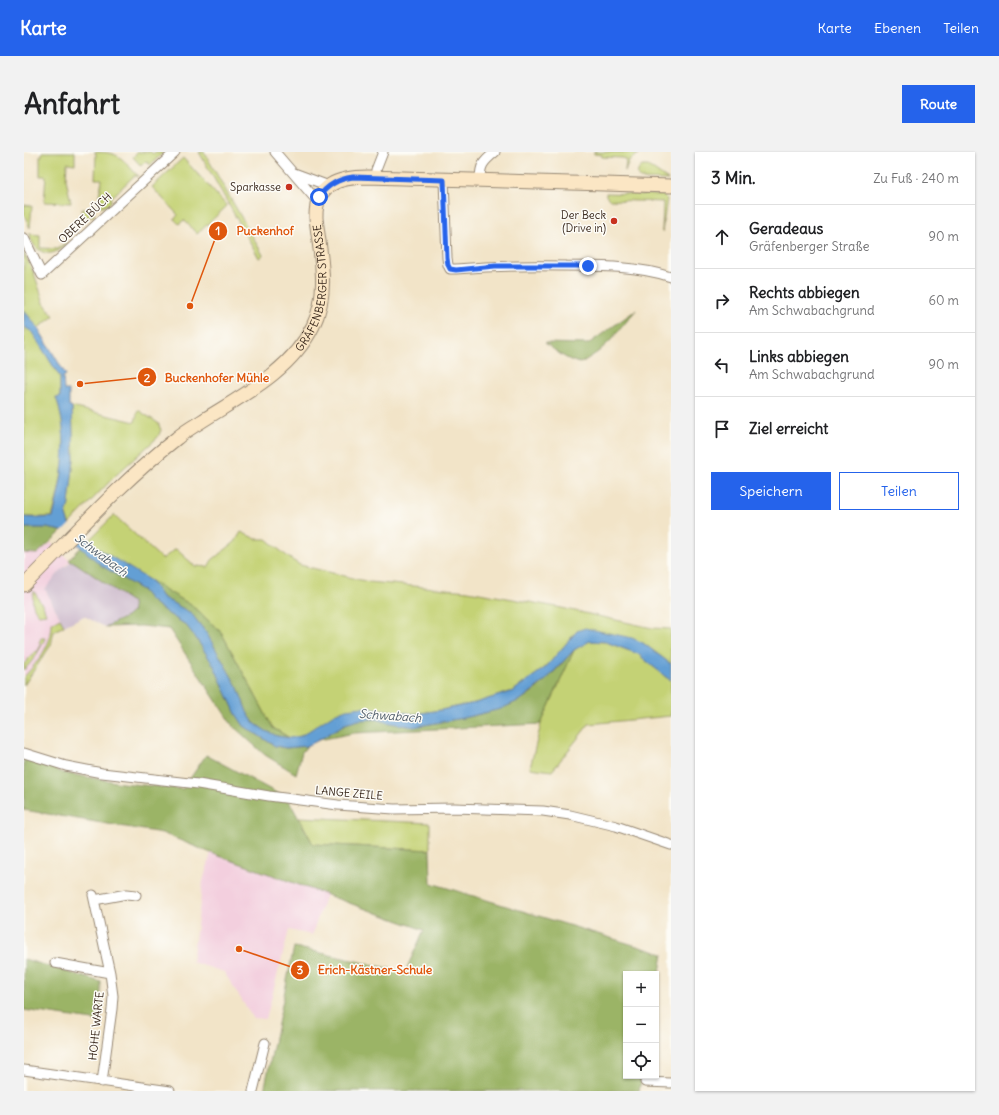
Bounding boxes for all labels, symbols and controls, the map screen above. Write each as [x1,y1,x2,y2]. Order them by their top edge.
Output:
text: Karte [20,16,67,40]
text: Karte [818,19,852,37]
text: Ebenen [874,19,921,37]
text: Teilen [943,19,979,37]
button: Route [902,85,975,123]
text: Anfahrt [24,86,120,122]
text: 3 Min. [711,167,756,189]
text: Zu Fuß · 240 m [873,170,959,187]
place label: Sparkasse [230,180,281,194]
marker: Sparkasse [284,182,294,192]
route start [310,188,328,206]
street label: OBERE BÜCH [55,189,115,246]
place label: Der Beck (Drive in) [561,208,606,235]
marker: Der Beck (Drive in) [609,216,619,226]
callout: Puckenhof [208,219,301,243]
text: Geradeaus [749,219,823,238]
text: 1 [216,223,220,238]
text: Puckenhof [236,223,295,238]
street label: GRÄFENBERGER STRASSE [292,224,330,354]
icon: ahead [711,226,733,248]
text: 90 m [928,228,959,245]
text: Gräfenberger Straße [749,238,869,255]
route end [579,257,597,275]
text: Rechts abbiegen [749,283,860,302]
icon: right [711,290,733,312]
text: 60 m [928,292,959,309]
text: Am Schwabachgrund [749,302,875,319]
text: Links abbiegen [749,347,849,366]
icon: left [711,354,733,376]
text: 90 m [928,356,959,373]
callout: Buckenhofer Mühle [137,365,277,389]
text: Am Schwabachgrund [749,366,875,383]
text: 2 [144,370,151,385]
text: Buckenhofer Mühle [165,370,270,385]
icon: arrive [711,418,733,440]
text: Ziel erreicht [749,419,828,438]
button: Speichern [711,472,831,510]
button: Teilen [839,472,959,510]
water label: Schwabach [72,530,132,580]
water label: Schwabach [358,706,423,725]
street label: LANGE ZEILE [315,783,383,803]
callout: Erich-Kästner-Schule [290,958,441,982]
text: 3 [297,962,304,977]
text: Erich-Kästner-Schule [318,962,433,977]
map controls [623,971,659,1079]
button: + [623,971,659,1007]
street label: HOHE WARTE [85,991,107,1061]
button: − [623,1007,659,1043]
button: locate [623,1043,659,1079]

